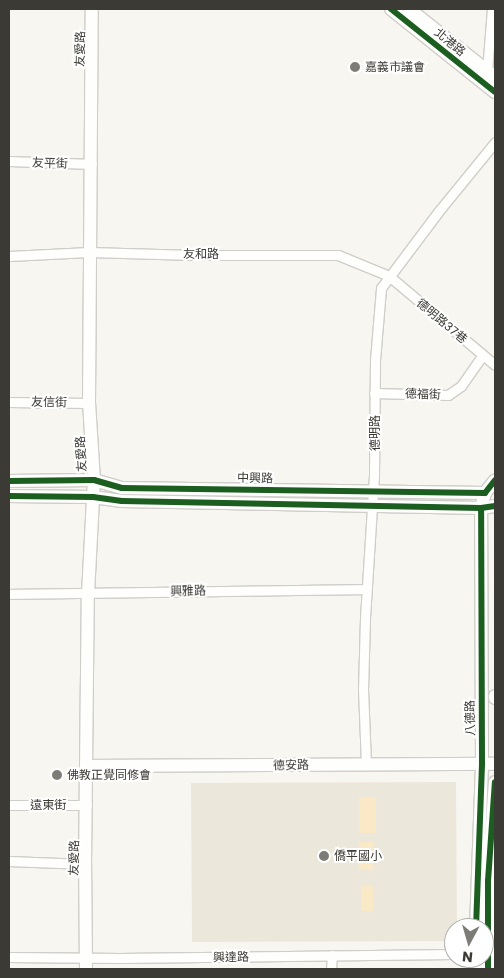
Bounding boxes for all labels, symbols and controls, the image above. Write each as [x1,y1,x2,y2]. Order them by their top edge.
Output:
street label: 北港路 [431,25,469,59]
street label: 友愛路 [72,31,88,67]
place label: 嘉義市議會 [365,60,425,74]
marker: 嘉義市議會 [349,61,361,73]
street label: 友平街 [32,155,68,171]
street label: 友和路 [183,247,219,261]
street label: 德明路37巷 [414,296,470,346]
street label: 德福街 [405,386,441,402]
street label: 友信街 [31,394,67,410]
street label: 德明路 [368,415,382,451]
street label: 友愛路 [73,436,89,472]
street label: 中興路 [237,470,273,486]
street label: 興雅路 [170,583,206,599]
street label: 八德路 [462,700,478,736]
street label: 德安路 [273,757,309,773]
place label: 佛教正覺同修會 [67,768,151,782]
marker: 佛教正覺同修會 [51,769,63,781]
street label: 遠東街 [30,798,66,812]
street label: 友愛路 [66,840,82,876]
place label: 僑平國小 [334,849,382,863]
marker: 僑平國小 [318,850,330,862]
north arrow [444,918,494,968]
text: N [461,946,474,967]
street label: 興達路 [213,949,249,965]

